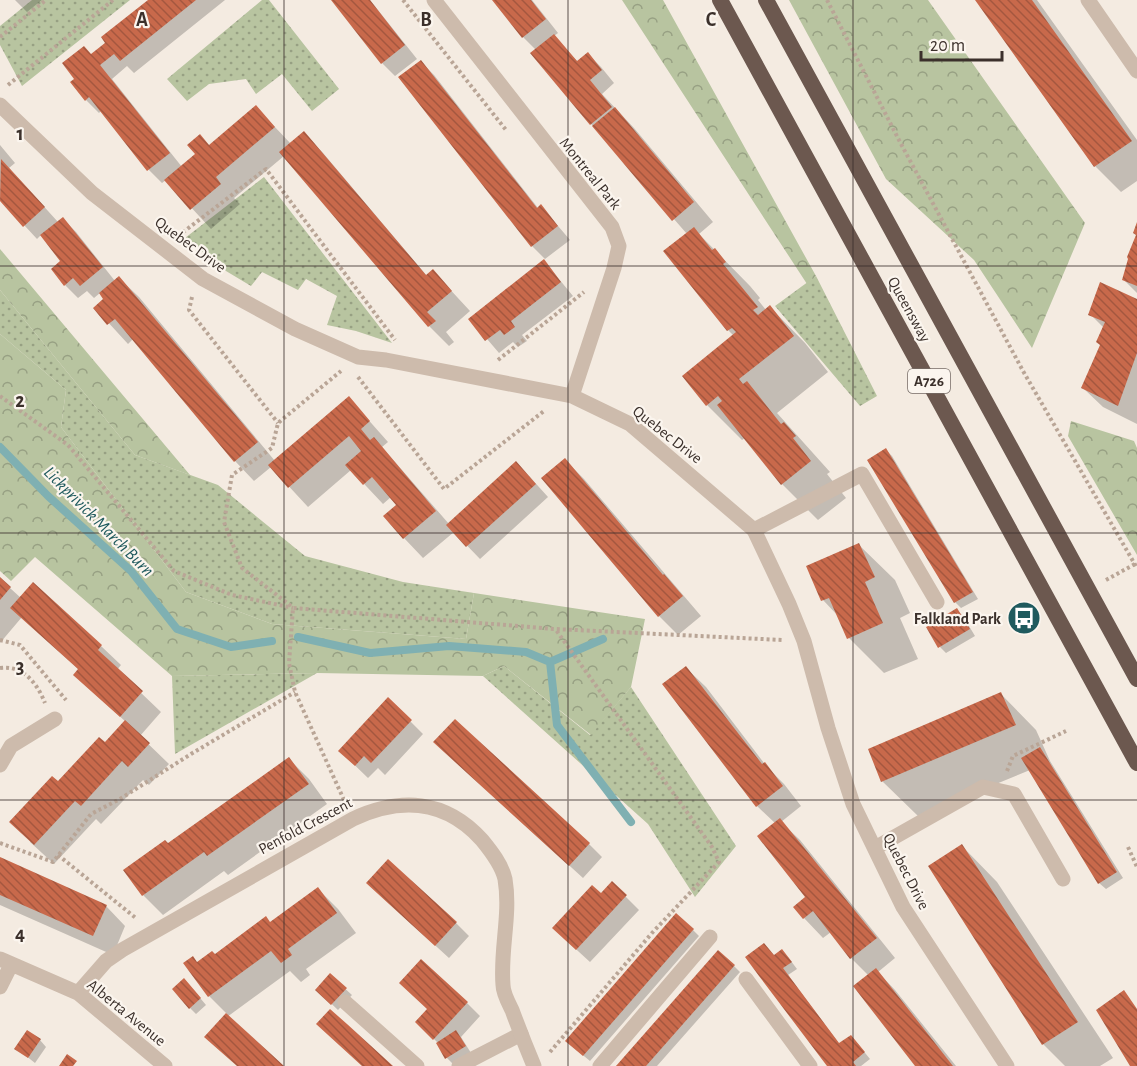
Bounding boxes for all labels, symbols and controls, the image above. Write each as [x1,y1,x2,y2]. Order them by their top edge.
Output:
text: A [136,10,148,30]
text: B [420,10,432,30]
text: C [706,10,717,30]
scale bar [921,24,1002,62]
text: 20 m [930,37,965,55]
text: 1 [16,124,24,144]
street label: Montreal Park [556,135,624,213]
street label: Quebec Drive [151,214,229,277]
street label: Queensway [884,274,934,345]
road number: A726 [908,369,950,393]
text: 2 [15,391,25,411]
street label: Quebec Drive [629,403,705,468]
water label: Lickprivick March Burn [40,463,157,580]
bus stop icon: Falkland Park [1006,600,1042,636]
place label: Falkland Park [914,611,1001,627]
text: 3 [16,657,24,677]
street label: Penfold Crescent [256,794,355,857]
street label: Quebec Drive [879,831,932,913]
text: 4 [15,924,25,944]
street label: Alberta Avenue [84,976,169,1049]

